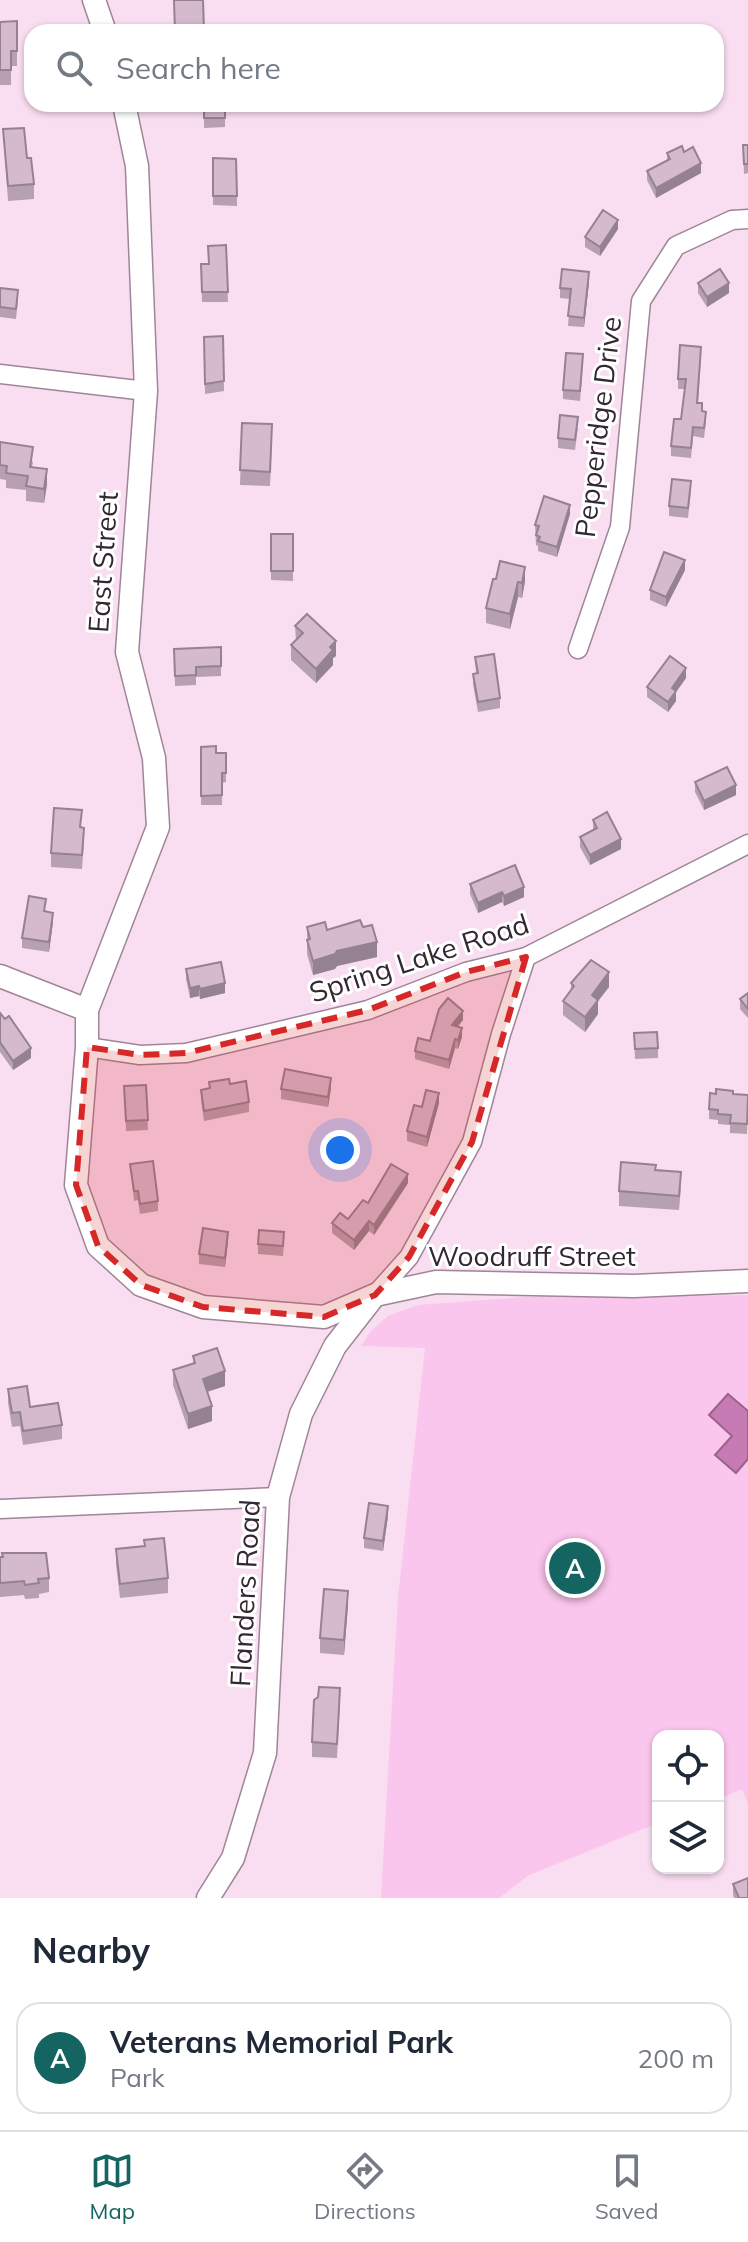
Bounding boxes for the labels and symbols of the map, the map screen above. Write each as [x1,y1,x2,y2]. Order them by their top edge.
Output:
street label: Pepperidge Drive [567,314,628,539]
street label: East Street [80,490,125,634]
street label: Spring Lake Road [305,906,533,1010]
your location [320,1130,360,1170]
street label: Woodruff Street [428,1238,636,1273]
street label: Flanders Road [222,1498,267,1688]
pin: A [549,1538,601,1598]

